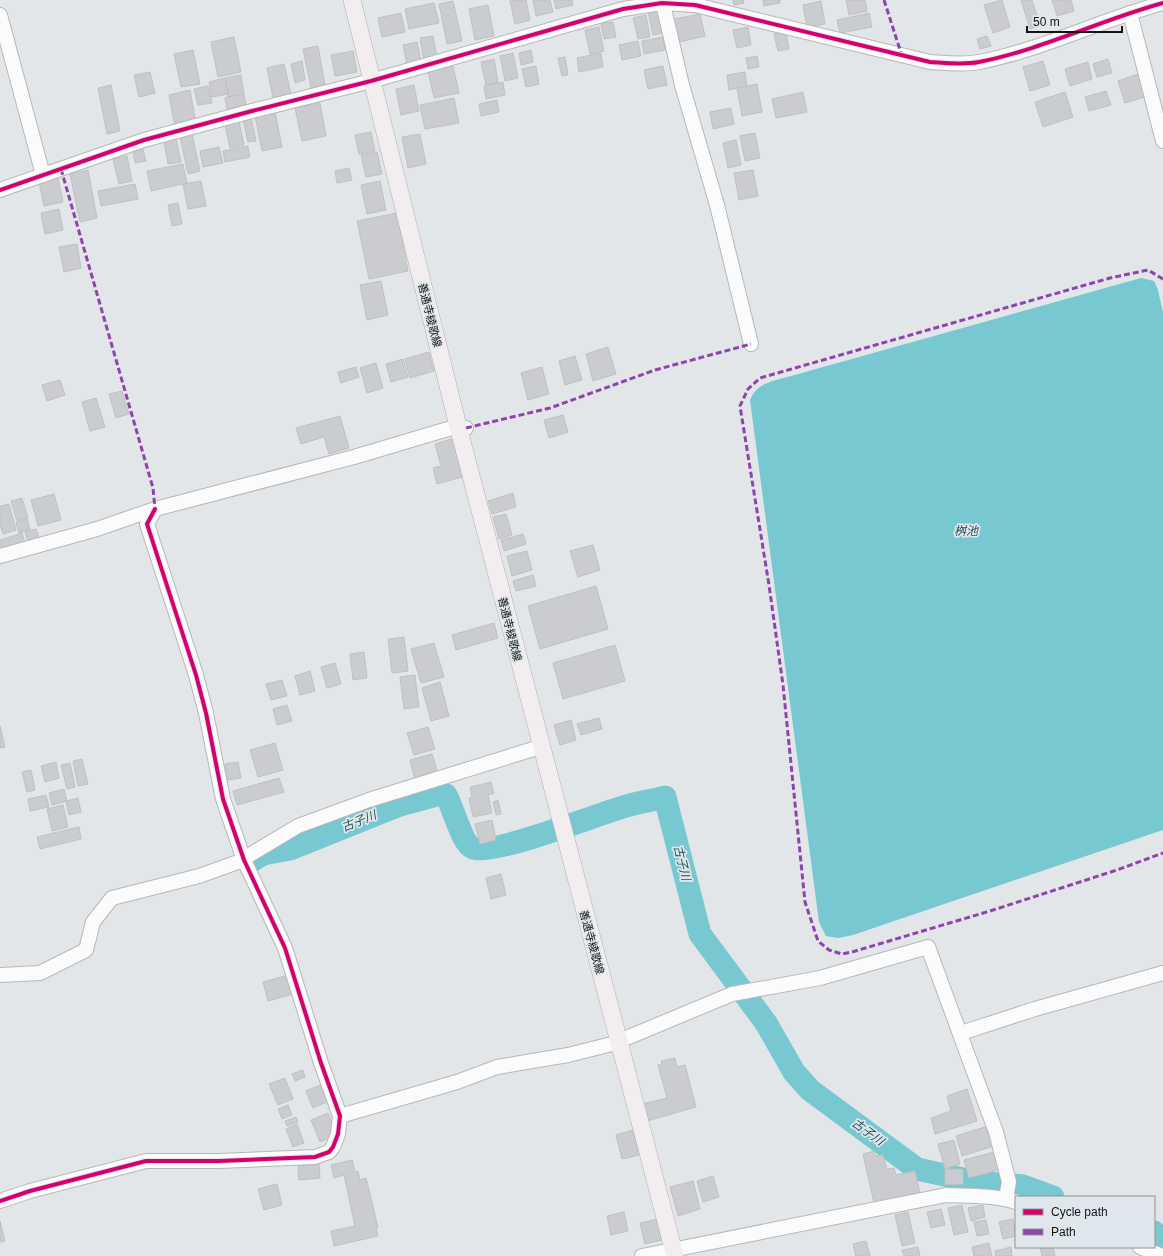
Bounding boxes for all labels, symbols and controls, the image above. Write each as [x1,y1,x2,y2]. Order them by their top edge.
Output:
scale bar [1027,8,1122,34]
text: 50 m [1033,15,1060,29]
street label: 善通寺綾歌線 [416,282,444,348]
water label: 桝池 [954,524,979,538]
street label: 善通寺綾歌線 [496,596,524,662]
water label: 古子川 [340,807,380,834]
water label: 古子川 [671,844,694,884]
street label: 善通寺綾歌線 [578,909,606,975]
water label: 古子川 [849,1116,888,1149]
legend [1015,1196,1155,1248]
text: Cycle path [1051,1205,1108,1219]
text: Path [1051,1225,1076,1239]

